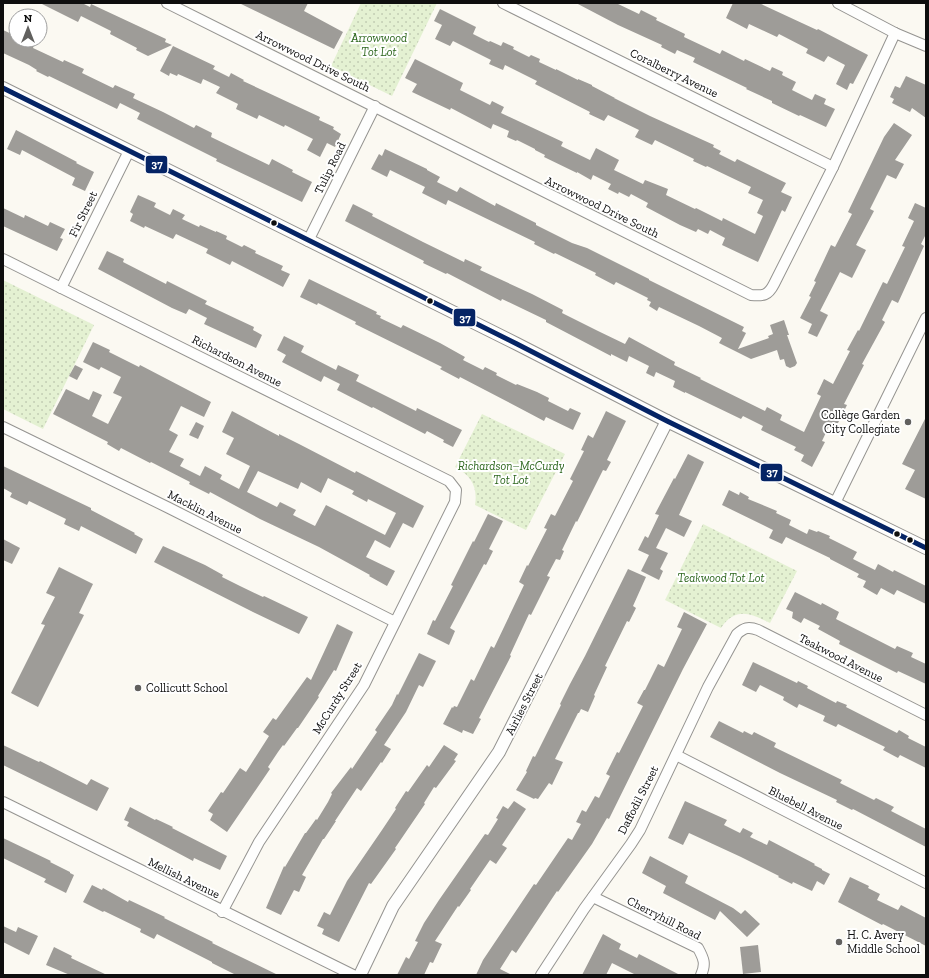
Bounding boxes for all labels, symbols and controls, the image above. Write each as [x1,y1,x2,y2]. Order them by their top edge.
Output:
north arrow [8,8,48,48]
text: N [24,12,33,25]
street label: Arrowwood Drive South [254,27,373,95]
park label: Arrowwood Tot Lot [350,31,407,59]
street label: Coralberry Avenue [628,46,721,101]
street label: Tulip Road [311,139,349,196]
line badge: 37 [145,155,168,174]
text: 37 [151,158,163,171]
street label: Arrowwood Drive South [543,173,662,241]
street label: Fir Street [66,188,100,239]
unlabelled marker [269,218,279,228]
unlabelled marker [425,296,435,306]
line badge: 37 [453,308,476,327]
text: 37 [459,312,471,325]
street label: Richardson Avenue [190,332,285,390]
place label: Collège Garden City Collegiate [821,408,900,436]
marker: Collège Garden City Collegiate [903,417,913,427]
park label: Richardson–McCurdy Tot Lot [458,459,565,487]
line badge: 37 [760,463,783,482]
text: 37 [766,466,778,479]
street label: Macklin Avenue [165,487,245,537]
unlabelled marker [892,529,902,539]
unlabelled marker [905,535,915,545]
park label: Teakwood Tot Lot [677,571,765,585]
street label: Teakwood Avenue [797,631,886,685]
street label: McCurdy Street [309,659,365,736]
street label: Airlies Street [502,670,546,737]
place label: Collicutt School [146,681,228,695]
marker: Collicutt School [133,683,143,693]
street label: Daffodil Street [615,763,662,837]
street label: Bluebell Avenue [766,783,846,833]
street label: Mellish Avenue [146,855,222,902]
street label: Cherryhill Road [625,893,704,943]
place label: H. C. Avery Middle School [847,928,920,956]
marker: H. C. Avery Middle School [834,937,844,947]

